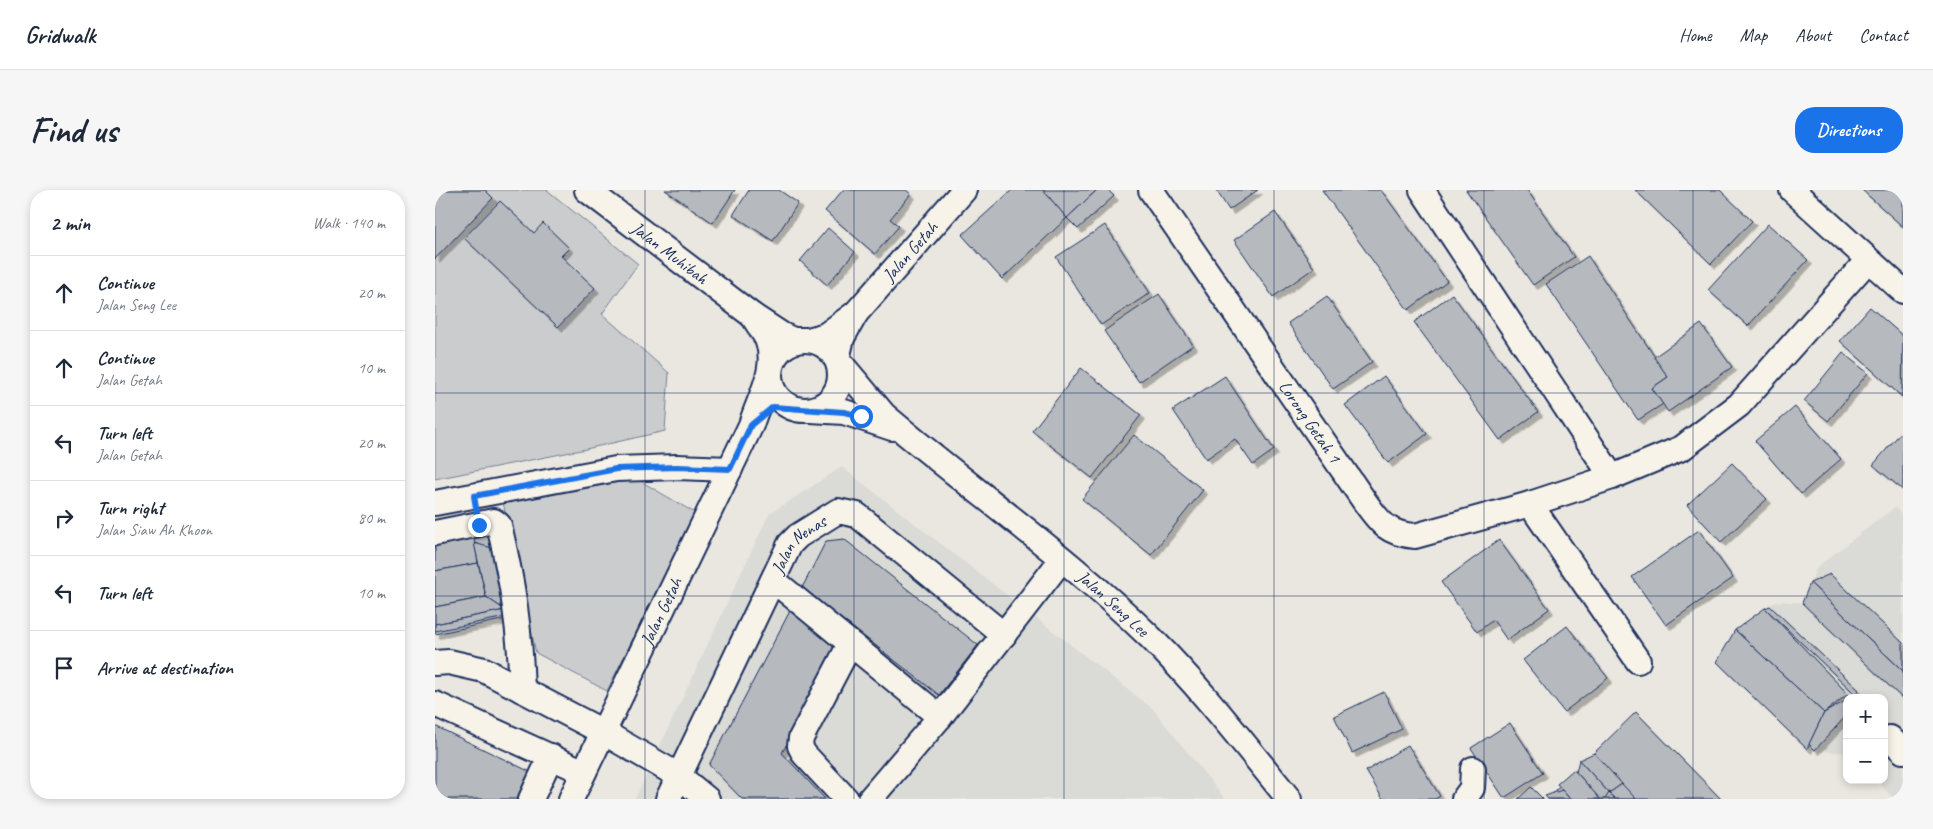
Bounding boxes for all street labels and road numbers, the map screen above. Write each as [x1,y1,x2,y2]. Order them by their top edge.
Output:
street label: Jalan Muhibah [626,216,713,289]
street label: Jalan Getah [877,216,943,287]
street label: Lorong Getah 1 [1274,376,1346,468]
street label: Jalan Nenas [766,509,832,578]
street label: Jalan Seng Lee [1072,565,1154,642]
street label: Jalan Getah [635,572,688,650]

